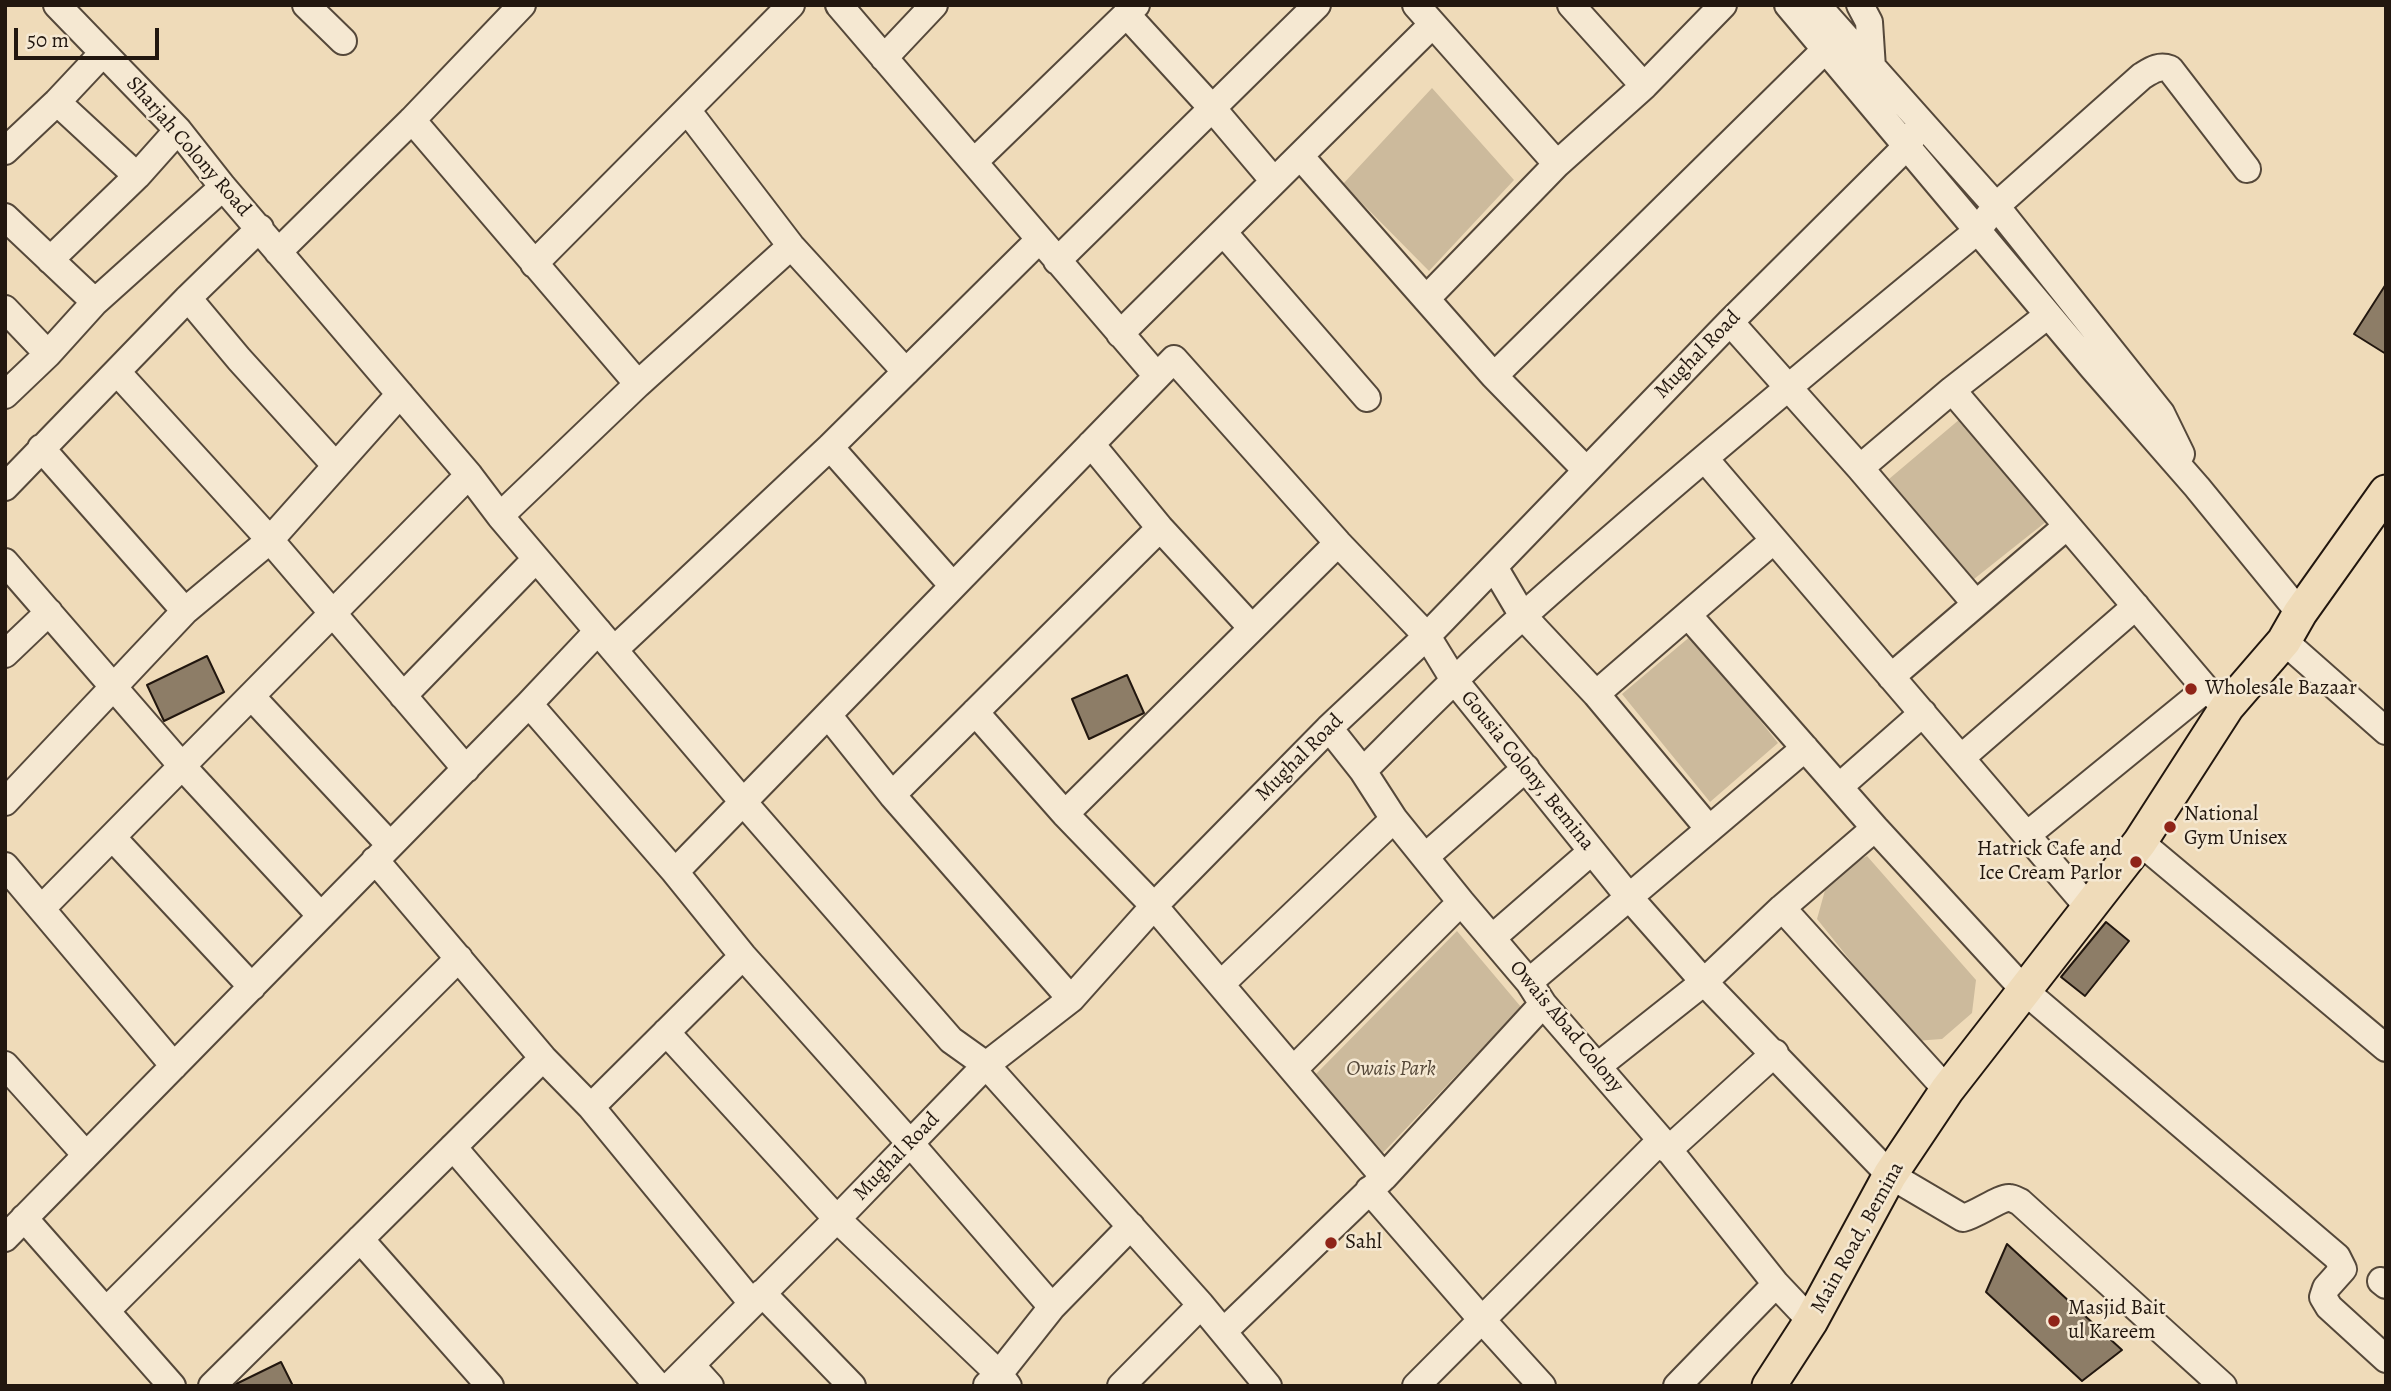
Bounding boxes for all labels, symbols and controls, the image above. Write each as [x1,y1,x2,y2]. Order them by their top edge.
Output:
scale bar [18,14,163,58]
text: 50 m [27,26,69,54]
street label: Sharjah Colony Road [120,72,256,222]
street label: Mughal Road [1650,306,1746,404]
place label: Wholesale Bazaar [2205,676,2357,702]
marker: Wholesale Bazaar [2183,681,2199,697]
street label: Gousia Colony, Bemina [1455,686,1599,856]
street label: Mughal Road [1251,709,1349,807]
place label: National Gym Unisex [2184,802,2287,852]
marker: National Gym Unisex [2162,819,2178,835]
place label: Hatrick Cafe and Ice Cream Parlor [1977,837,2122,887]
marker: Hatrick Cafe and Ice Cream Parlor [2128,854,2144,870]
street label: Owais Abad Colony [1503,956,1629,1098]
park label: Owais Park [1346,1057,1436,1083]
street label: Mughal Road [849,1108,945,1206]
street label: Main Road, Bemina [1806,1158,1910,1318]
place label: Sahl [1345,1230,1382,1256]
marker: Sahl [1323,1235,1339,1251]
place label: Masjid Bait ul Kareem [2068,1296,2166,1346]
marker: Masjid Bait ul Kareem [2046,1313,2062,1329]

